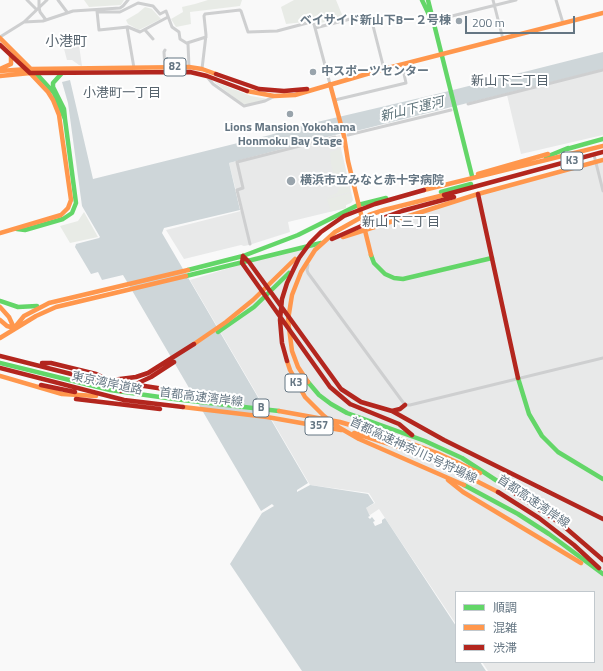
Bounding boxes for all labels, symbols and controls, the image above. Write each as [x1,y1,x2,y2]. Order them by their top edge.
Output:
scale bar [467,8,577,34]
text: 200 m [472,13,505,32]
place label: ベイサイド新山下Bー２号棟 [300,14,451,28]
marker: ベイサイド新山下Bー２号棟 [454,16,464,26]
district label: 小港町 [45,35,87,51]
road number: 82 [164,58,186,76]
place label: 中スポーツセンター [321,65,429,79]
marker: 中スポーツセンター [308,67,318,77]
district label: 新山下二丁目 [471,74,549,90]
district label: 小港町一丁目 [83,86,161,102]
water label: 新山下運河 [379,95,445,125]
marker: Lions Mansion Yokohama Honmoku Bay Stage [285,109,295,119]
place label: Lions Mansion Yokohama Honmoku Bay Stage [224,121,356,149]
road number: K3 [561,152,583,170]
place label: 横浜市立みなと赤十字病院 [300,174,444,188]
marker: 横浜市立みなと赤十字病院 [285,175,297,187]
district label: 新山下三丁目 [362,215,440,231]
street label: 東京湾岸道路 [70,369,144,399]
road number: K3 [285,374,307,392]
street label: 首都高速湾岸線 [158,386,244,410]
road number: B [253,399,269,417]
street label: 首都高速神奈川3号狩場線 [347,415,479,487]
road number: 357 [305,417,333,435]
street label: 首都高速湾岸線 [494,473,572,531]
legend [455,591,595,663]
text: 順調 [493,598,517,617]
text: 混雑 [493,618,517,637]
text: 渋滞 [493,638,517,657]

